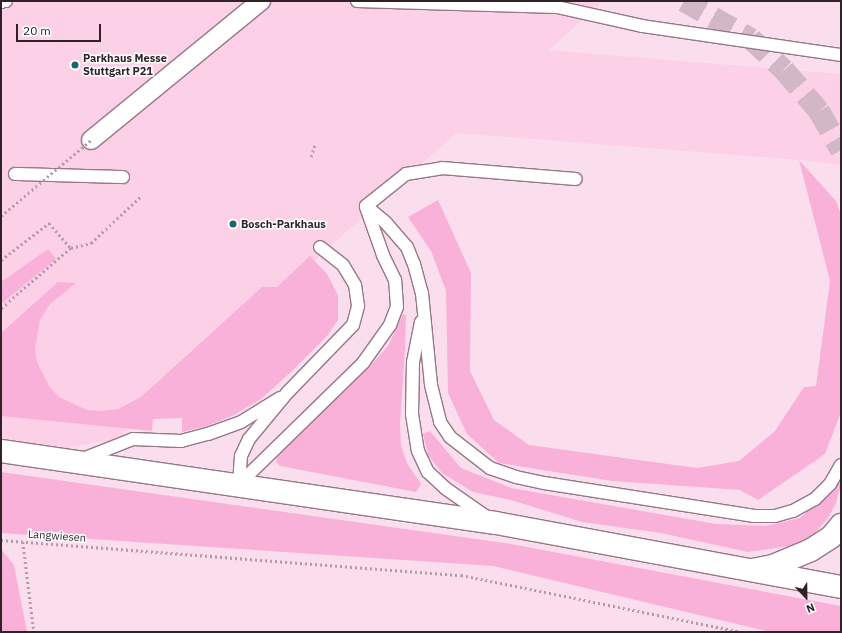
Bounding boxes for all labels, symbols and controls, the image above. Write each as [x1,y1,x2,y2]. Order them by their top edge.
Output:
scale bar [18,16,103,42]
text: 20 m [23,23,51,38]
place label: Parkhaus Messe Stuttgart P21 [83,52,167,78]
marker: Parkhaus Messe Stuttgart P21 [70,60,80,70]
place label: Bosch-Parkhaus [241,217,326,231]
marker: Bosch-Parkhaus [228,219,238,229]
street label: Langwiesen [27,527,87,545]
north arrow [786,577,826,617]
text: N [804,600,817,616]

